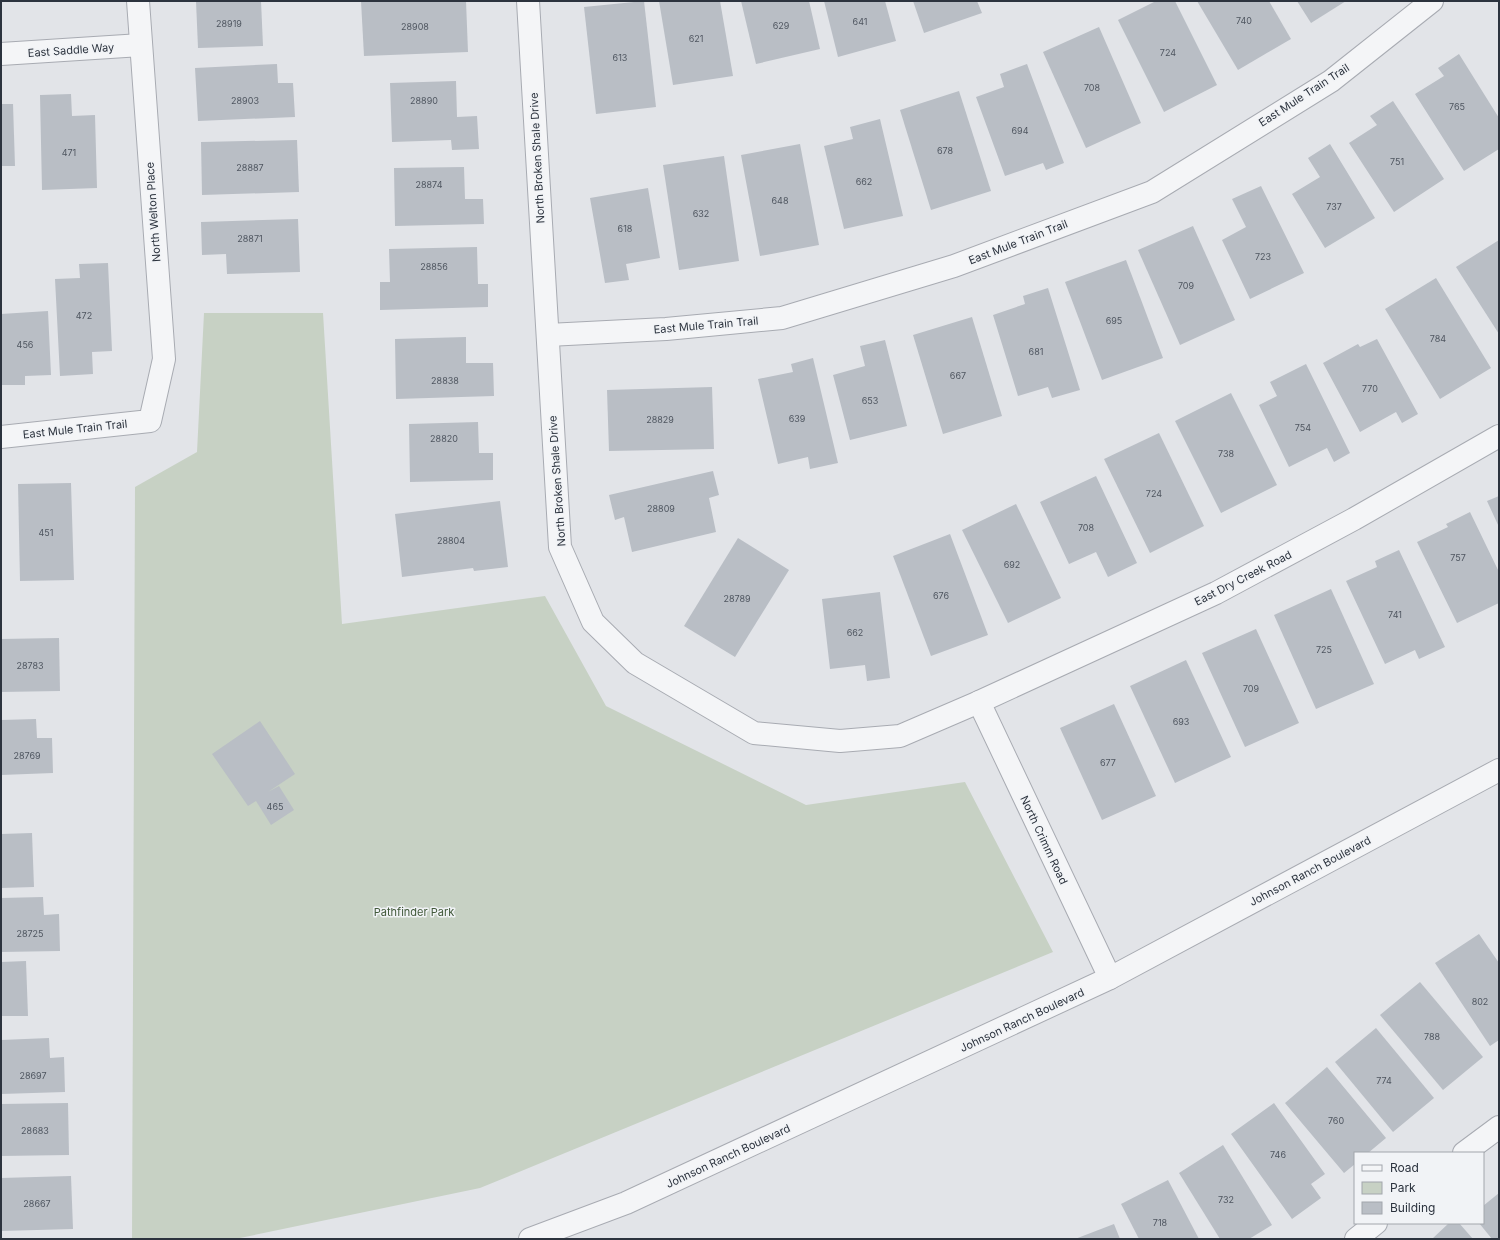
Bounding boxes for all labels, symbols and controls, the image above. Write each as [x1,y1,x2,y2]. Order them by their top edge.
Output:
house number: 740 [1236,15,1252,26]
house number: 641 [853,16,867,27]
house number: 28919 [216,18,242,29]
house number: 629 [773,20,790,31]
house number: 28908 [401,21,429,32]
house number: 621 [689,33,703,44]
street label: East Saddle Way [27,40,115,60]
house number: 724 [1160,47,1176,58]
house number: 613 [613,52,628,63]
street label: East Mule Train Trail [1256,61,1352,129]
house number: 708 [1084,82,1101,93]
street label: North Broken Shale Drive [527,92,547,224]
house number: 28903 [231,95,259,106]
house number: 28890 [410,95,438,106]
house number: 765 [1449,101,1465,112]
house number: 694 [1012,125,1029,136]
house number: 678 [937,145,953,156]
house number: 471 [62,147,76,158]
house number: 751 [1390,156,1404,167]
street label: North Welton Place [143,162,163,262]
house number: 28887 [236,162,264,173]
house number: 662 [856,176,872,187]
house number: 28874 [415,179,443,190]
house number: 648 [772,195,789,206]
house number: 737 [1326,201,1342,212]
house number: 632 [693,208,709,219]
street label: East Mule Train Trail [966,217,1070,267]
house number: 618 [618,223,633,234]
house number: 28871 [237,233,263,244]
house number: 723 [1255,251,1272,262]
house number: 28856 [420,261,448,272]
house number: 709 [1178,280,1195,291]
house number: 472 [76,310,92,321]
street label: East Mule Train Trail [653,313,759,337]
house number: 695 [1106,315,1122,326]
house number: 784 [1430,333,1446,344]
house number: 456 [17,339,34,350]
house number: 681 [1029,346,1043,357]
house number: 667 [950,370,966,381]
house number: 28838 [431,375,459,386]
house number: 770 [1362,383,1378,394]
house number: 653 [862,395,879,406]
house number: 639 [789,413,806,424]
house number: 28829 [646,414,674,425]
street label: North Broken Shale Drive [545,415,569,547]
street label: East Mule Train Trail [22,417,128,441]
house number: 754 [1295,422,1311,433]
house number: 28820 [430,433,458,444]
house number: 738 [1218,448,1234,459]
house number: 724 [1146,488,1162,499]
house number: 28809 [647,503,675,514]
house number: 708 [1078,522,1095,533]
house number: 451 [39,527,53,538]
house number: 28804 [437,535,465,546]
street label: East Dry Creek Road [1192,547,1294,609]
house number: 757 [1450,552,1466,563]
house number: 692 [1004,559,1020,570]
house number: 676 [933,590,949,601]
house number: 28789 [723,593,751,604]
house number: 741 [1388,609,1402,620]
house number: 662 [847,627,863,638]
house number: 725 [1316,644,1332,655]
house number: 28783 [16,660,44,671]
house number: 709 [1243,683,1260,694]
house number: 693 [1173,716,1190,727]
house number: 28769 [13,750,41,761]
house number: 677 [1100,757,1116,768]
street label: North Crimm Road [1017,793,1071,887]
house number: 465 [267,801,283,812]
street label: Johnson Ranch Boulevard [1247,833,1373,909]
park label: Pathfinder Park [374,905,454,919]
house number: 28725 [16,928,44,939]
street label: Johnson Ranch Boulevard [958,985,1086,1055]
house number: 802 [1472,996,1488,1007]
house number: 788 [1424,1031,1440,1042]
house number: 28697 [19,1070,47,1081]
house number: 774 [1376,1075,1392,1086]
house number: 760 [1328,1115,1344,1126]
street label: Johnson Ranch Boulevard [664,1121,792,1191]
house number: 28683 [21,1125,49,1136]
house number: 746 [1270,1149,1286,1160]
legend [1354,1152,1484,1224]
text: Road [1390,1160,1419,1175]
text: Park [1390,1180,1416,1195]
house number: 732 [1218,1194,1234,1205]
house number: 28667 [23,1198,51,1209]
text: Building [1390,1200,1435,1215]
house number: 718 [1153,1217,1168,1228]

